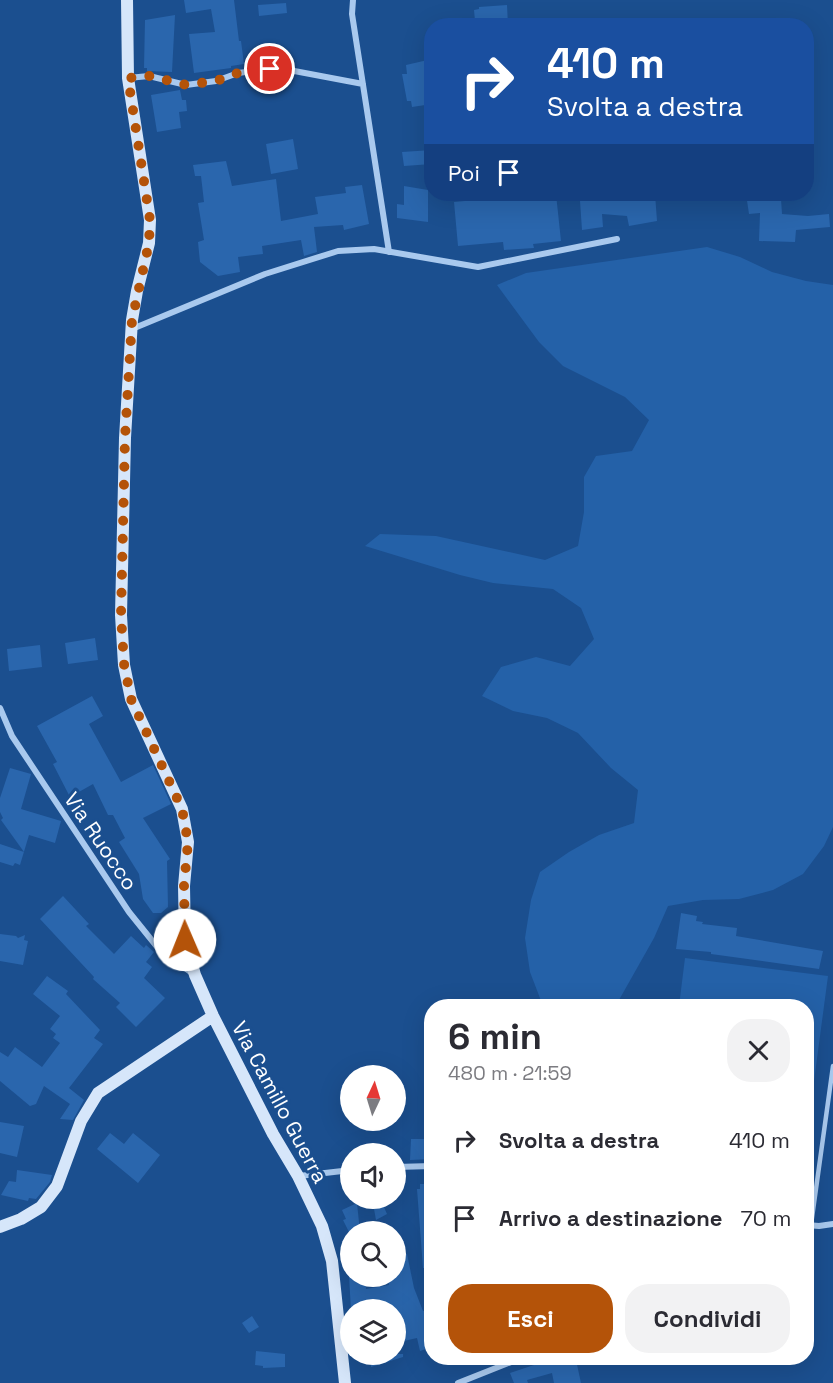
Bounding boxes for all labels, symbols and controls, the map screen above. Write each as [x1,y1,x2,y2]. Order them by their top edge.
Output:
text: 410 m [547,37,665,90]
icon: right [448,42,526,120]
pin [244,43,295,94]
icon: arrive [253,52,286,85]
text: Svolta a destra [547,89,743,124]
icon: arrive [492,156,525,189]
text: Poi [448,159,480,187]
street label: Via Ruocco [58,787,144,895]
position arrow [153,908,217,972]
text: 6 min [448,1014,542,1060]
street label: Via Camillo Guerra [226,1016,334,1188]
button: close [727,1019,790,1082]
text: 480 m · 21:59 [448,1060,572,1086]
north arrow [340,1065,406,1131]
map controls [340,1065,406,1365]
icon: right [448,1124,481,1157]
text: Svolta a destra [499,1126,659,1154]
text: 410 m [729,1126,790,1154]
button: sound [340,1143,406,1209]
icon: arrive [448,1202,481,1235]
text: Arrivo a destinazione [499,1204,722,1232]
text: 70 m [740,1204,791,1232]
button: search [340,1221,406,1287]
button: Esci [448,1284,613,1353]
button: Condividi [625,1284,790,1353]
button: layers [340,1299,406,1365]

